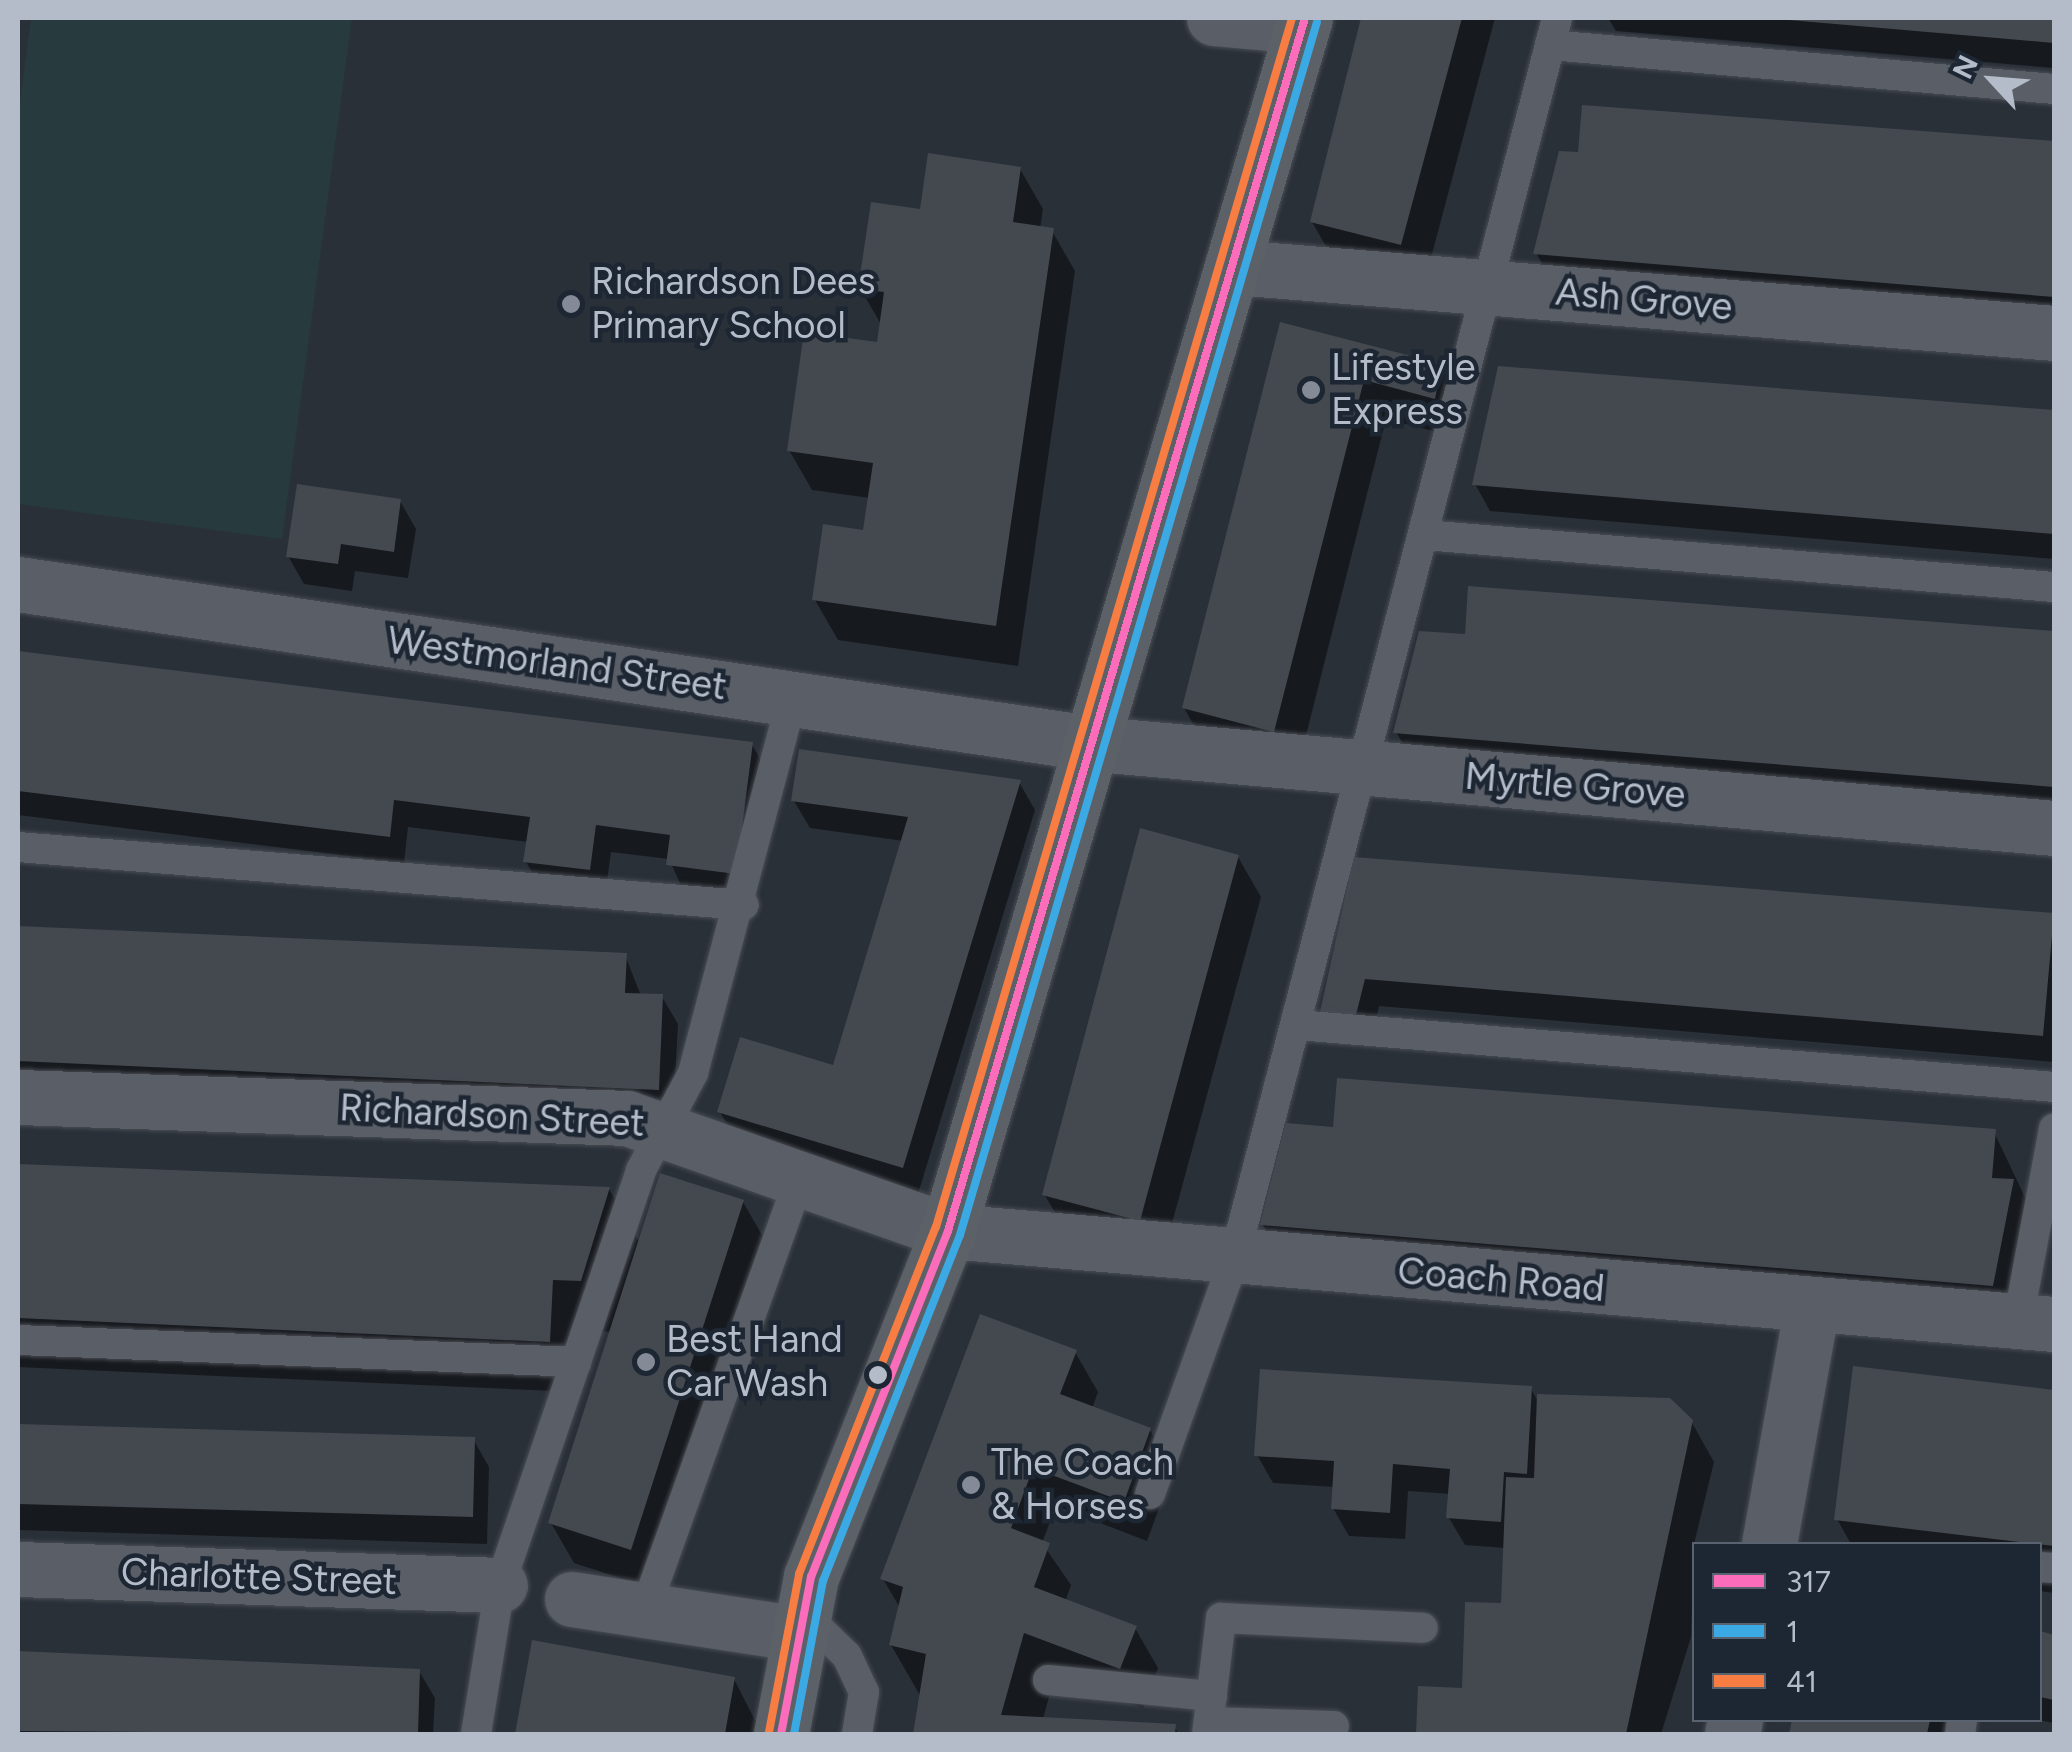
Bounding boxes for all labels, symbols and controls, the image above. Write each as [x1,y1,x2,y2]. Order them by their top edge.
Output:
north arrow [1942,30,2042,130]
text: N [1945,50,1985,84]
place label: Richardson Dees Primary School [591,259,876,348]
street label: Ash Grove [1554,270,1734,330]
marker: Richardson Dees Primary School [560,293,582,315]
place label: Lifestyle Express [1331,345,1475,434]
marker: Lifestyle Express [1300,379,1322,401]
street label: Westmorland Street [385,618,729,710]
street label: Myrtle Grove [1463,754,1687,818]
street label: Richardson Street [338,1085,646,1147]
street label: Coach Road [1396,1248,1606,1312]
place label: Best Hand Car Wash [666,1317,843,1406]
marker: Best Hand Car Wash [635,1351,657,1373]
unlabelled marker [868,1365,888,1385]
place label: The Coach & Horses [991,1440,1174,1530]
marker: The Coach & Horses [960,1474,982,1496]
legend [1692,1542,2042,1722]
street label: Charlotte Street [120,1549,398,1605]
text: 317 [1786,1563,1831,1600]
text: 1 [1786,1613,1798,1650]
text: 41 [1786,1663,1817,1700]

